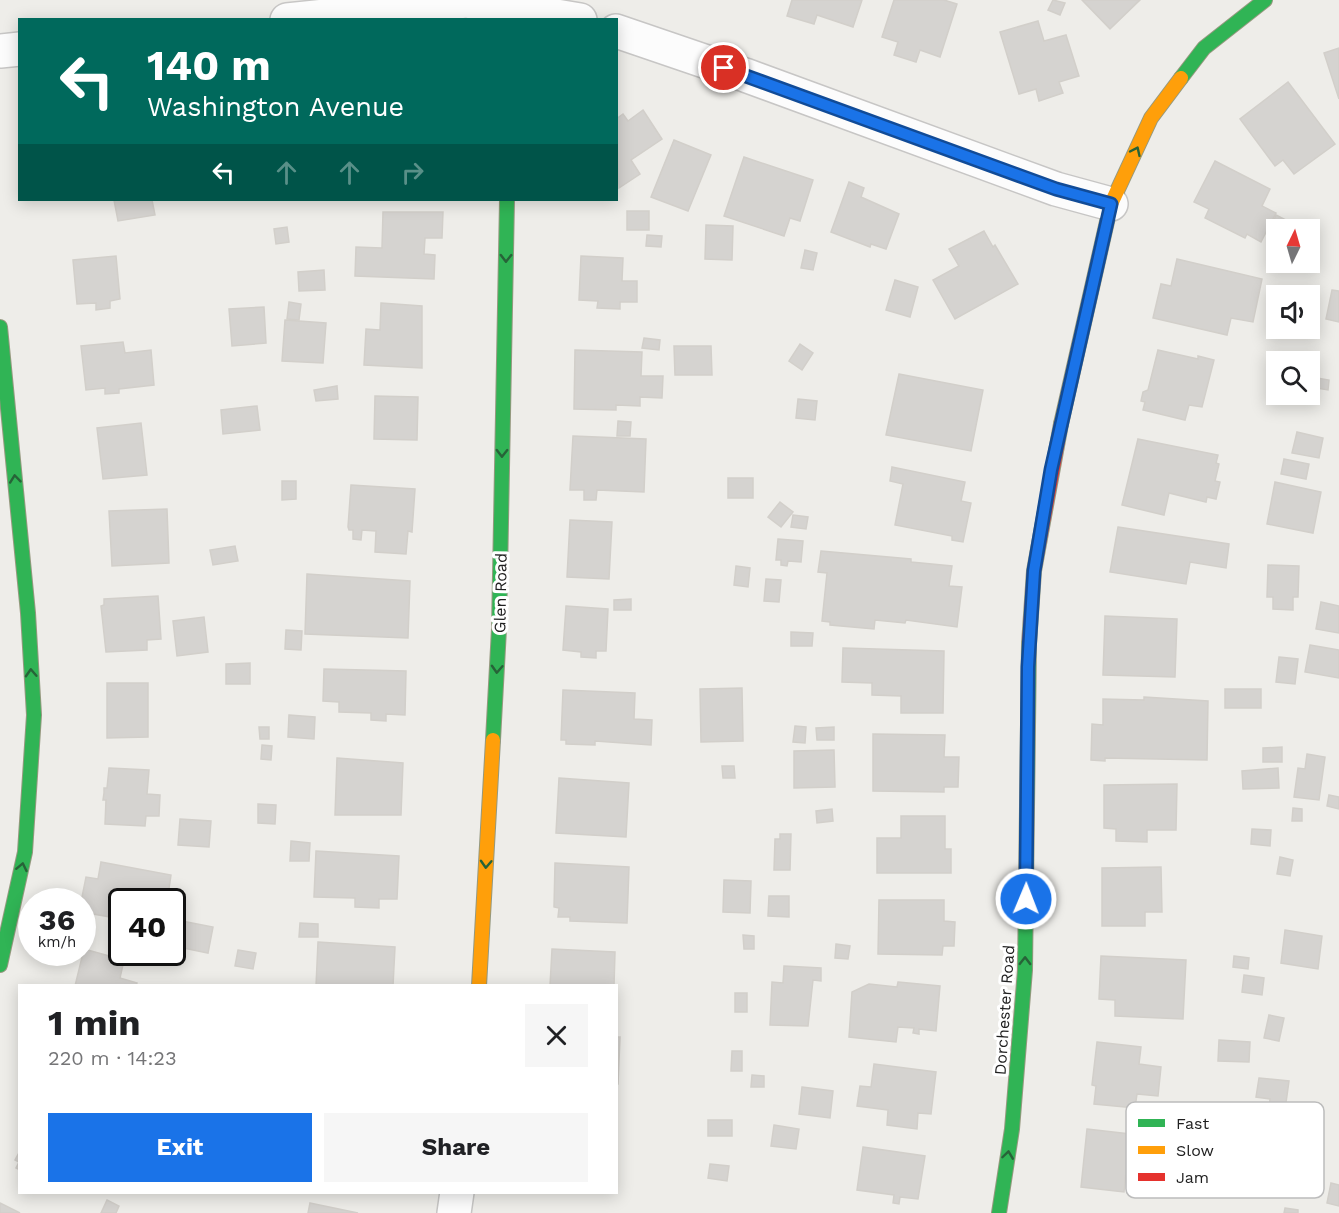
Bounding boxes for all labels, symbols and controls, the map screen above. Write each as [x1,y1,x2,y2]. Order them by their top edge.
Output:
text: 140 m [147,41,271,90]
icon: left [48,42,126,120]
pin [698,42,749,93]
icon: arrive [707,51,740,84]
text: Washington Avenue [147,91,404,123]
one-way arrow [1128,146,1140,157]
icon: left [207,156,240,189]
icon: ahead [270,156,303,189]
icon: ahead [333,156,366,189]
icon: right [396,156,429,189]
north arrow [1266,219,1320,273]
map controls [1266,219,1320,405]
one-way arrow [500,253,512,262]
button: sound [1266,285,1320,339]
button: search [1266,351,1320,405]
one-way arrow [496,448,508,457]
one-way arrow [9,474,22,483]
street label: Glen Road [490,553,511,633]
one-way arrow [490,664,503,673]
one-way arrow [25,668,38,677]
one-way arrow [479,859,492,868]
one-way arrow [15,863,28,873]
position arrow [994,867,1058,931]
speed limit sign: 40 [108,888,186,966]
text: 36 [39,902,75,937]
text: km/h [38,933,76,951]
street label: Dorchester Road [990,944,1019,1076]
one-way arrow [1018,956,1031,965]
text: 1 min [48,1002,140,1044]
button: close [525,1004,588,1067]
text: 220 m · 14:23 [48,1046,177,1070]
legend [1126,1102,1324,1198]
button: Exit [48,1113,312,1182]
button: Share [324,1113,588,1182]
text: Fast [1176,1114,1209,1133]
text: Slow [1176,1141,1214,1160]
one-way arrow [1001,1151,1014,1161]
text: Jam [1176,1168,1209,1187]

